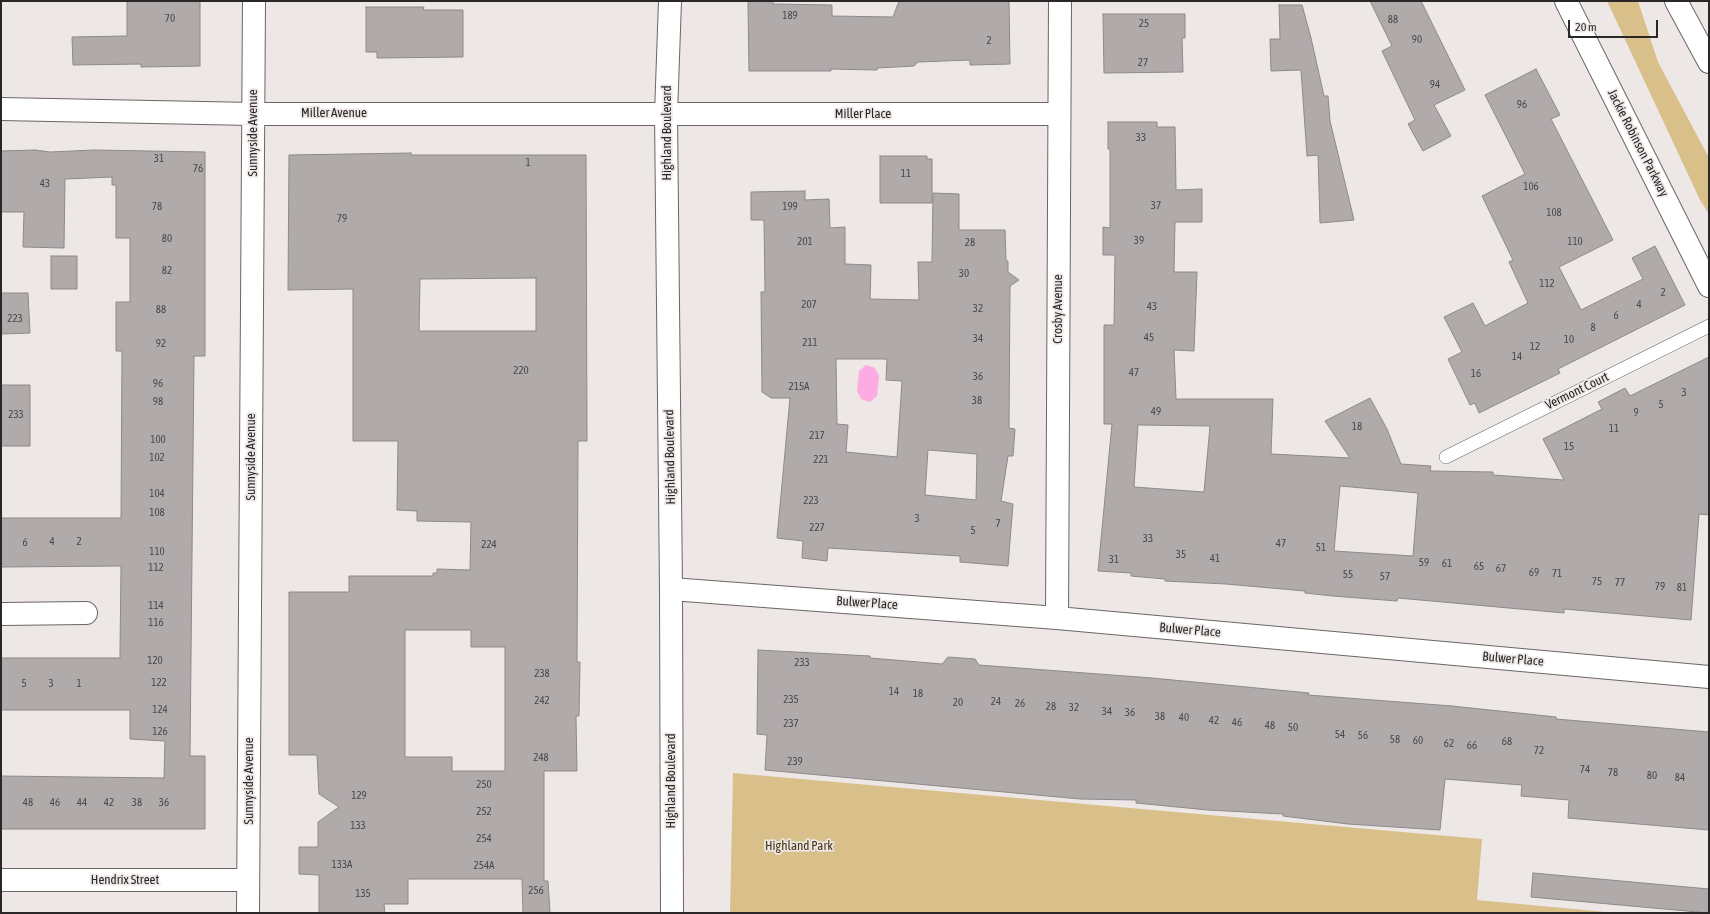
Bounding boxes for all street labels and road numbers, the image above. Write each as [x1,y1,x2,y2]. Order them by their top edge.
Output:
street label: Highland Boulevard [659,85,675,181]
street label: Jackie Robinson Parkway [1604,87,1672,199]
street label: Sunnyside Avenue [245,89,261,177]
street label: Miller Avenue [301,105,367,121]
street label: Miller Place [835,106,891,122]
street label: Crosby Avenue [1050,274,1066,344]
street label: Vermont Court [1543,369,1611,413]
street label: Highland Boulevard [661,409,679,505]
street label: Sunnyside Avenue [243,413,259,501]
street label: Bulwer Place [836,593,898,613]
street label: Bulwer Place [1159,620,1221,640]
street label: Bulwer Place [1482,649,1544,669]
street label: Highland Boulevard [663,733,679,829]
street label: Sunnyside Avenue [241,737,257,825]
street label: Hendrix Street [91,872,159,888]

